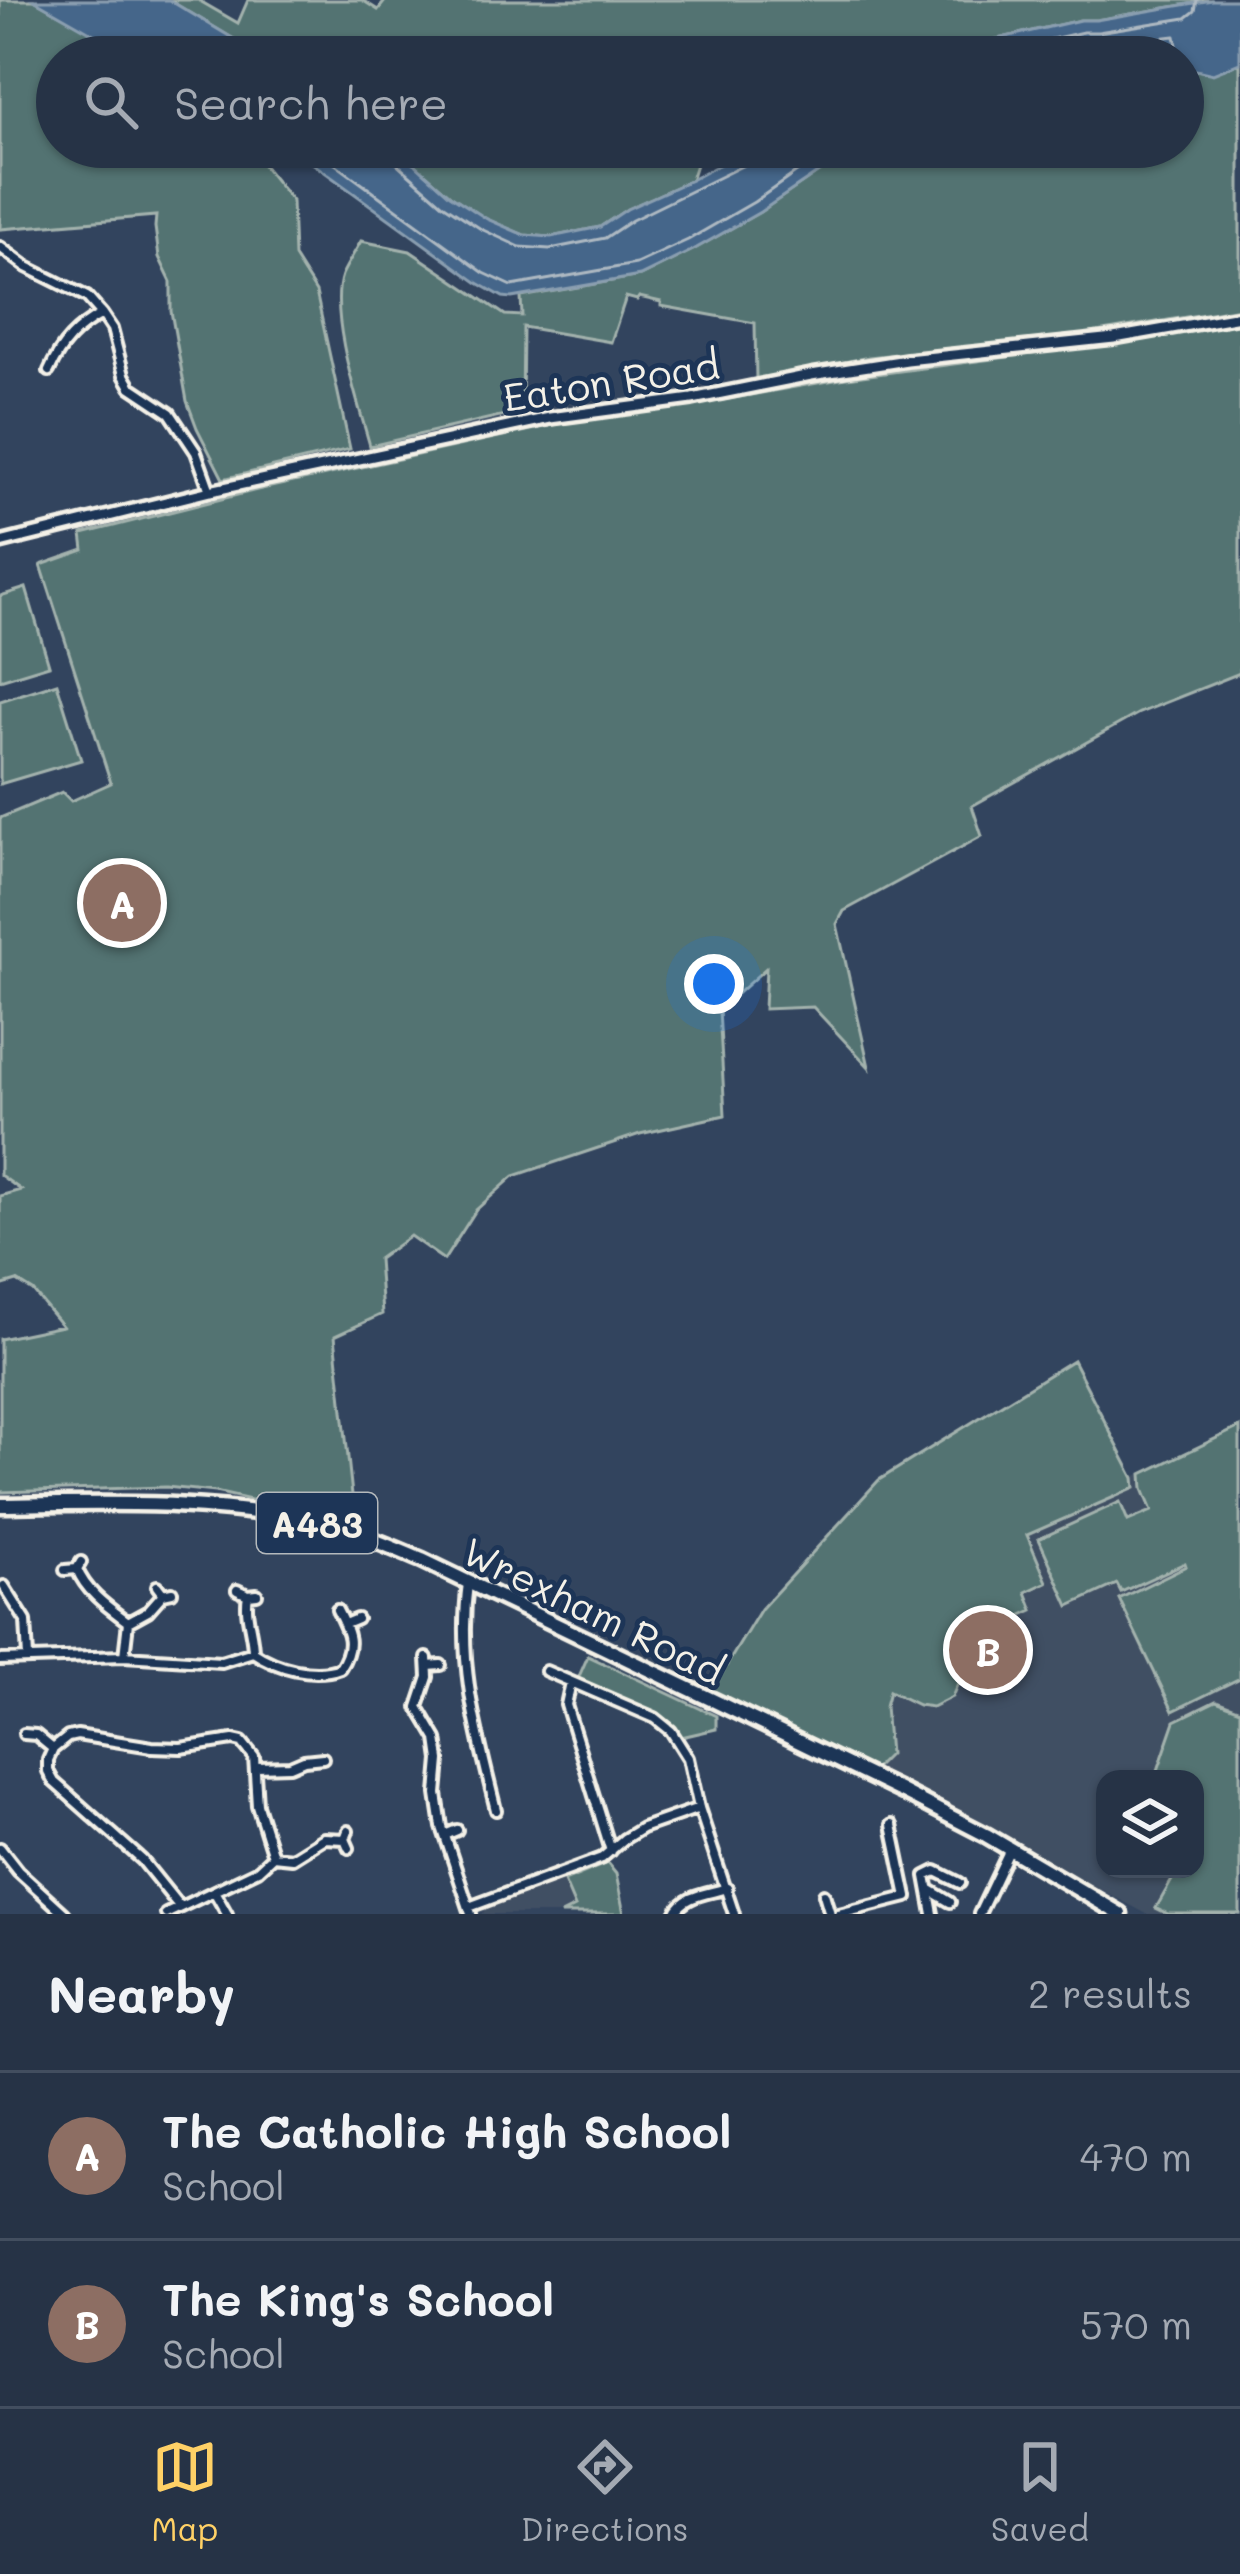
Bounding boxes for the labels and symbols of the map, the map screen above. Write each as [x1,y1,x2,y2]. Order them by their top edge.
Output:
street label: Eaton Road [499,338,723,422]
pin: A [83,858,161,948]
your location [684,954,744,1014]
road number: A483 [257,1493,377,1553]
street label: Wrexham Road [455,1525,733,1695]
pin: B [949,1605,1027,1695]

